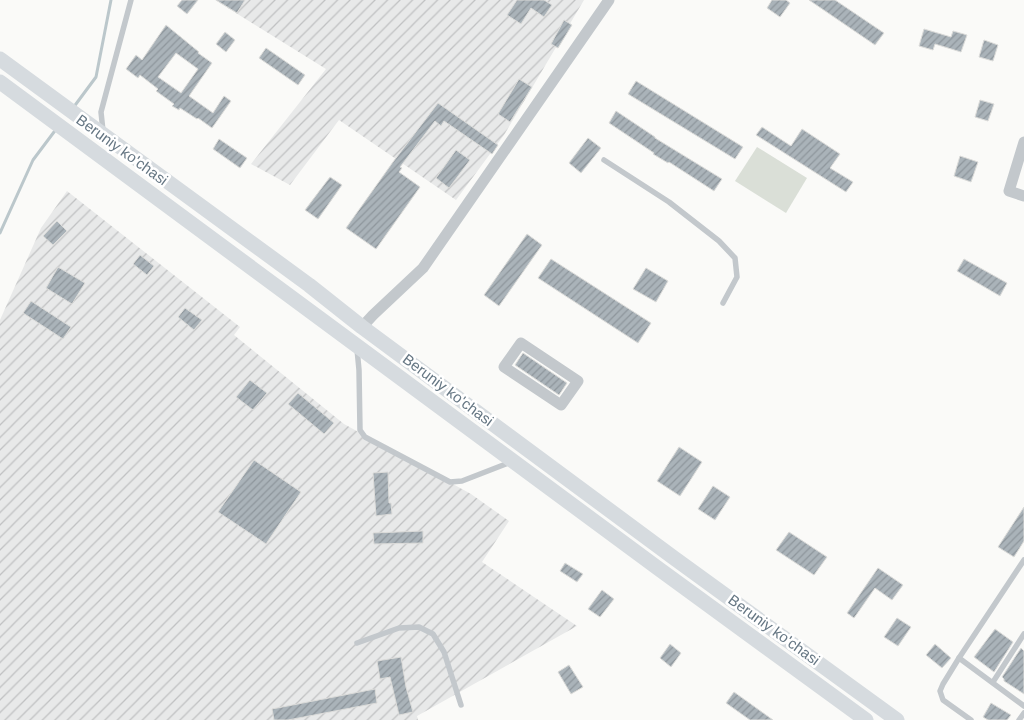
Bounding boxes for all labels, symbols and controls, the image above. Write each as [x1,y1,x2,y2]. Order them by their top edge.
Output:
street label: Beruniy ko'chasi [73,111,171,188]
street label: Beruniy ko'chasi [400,350,497,429]
street label: Beruniy ko'chasi [725,591,823,668]

